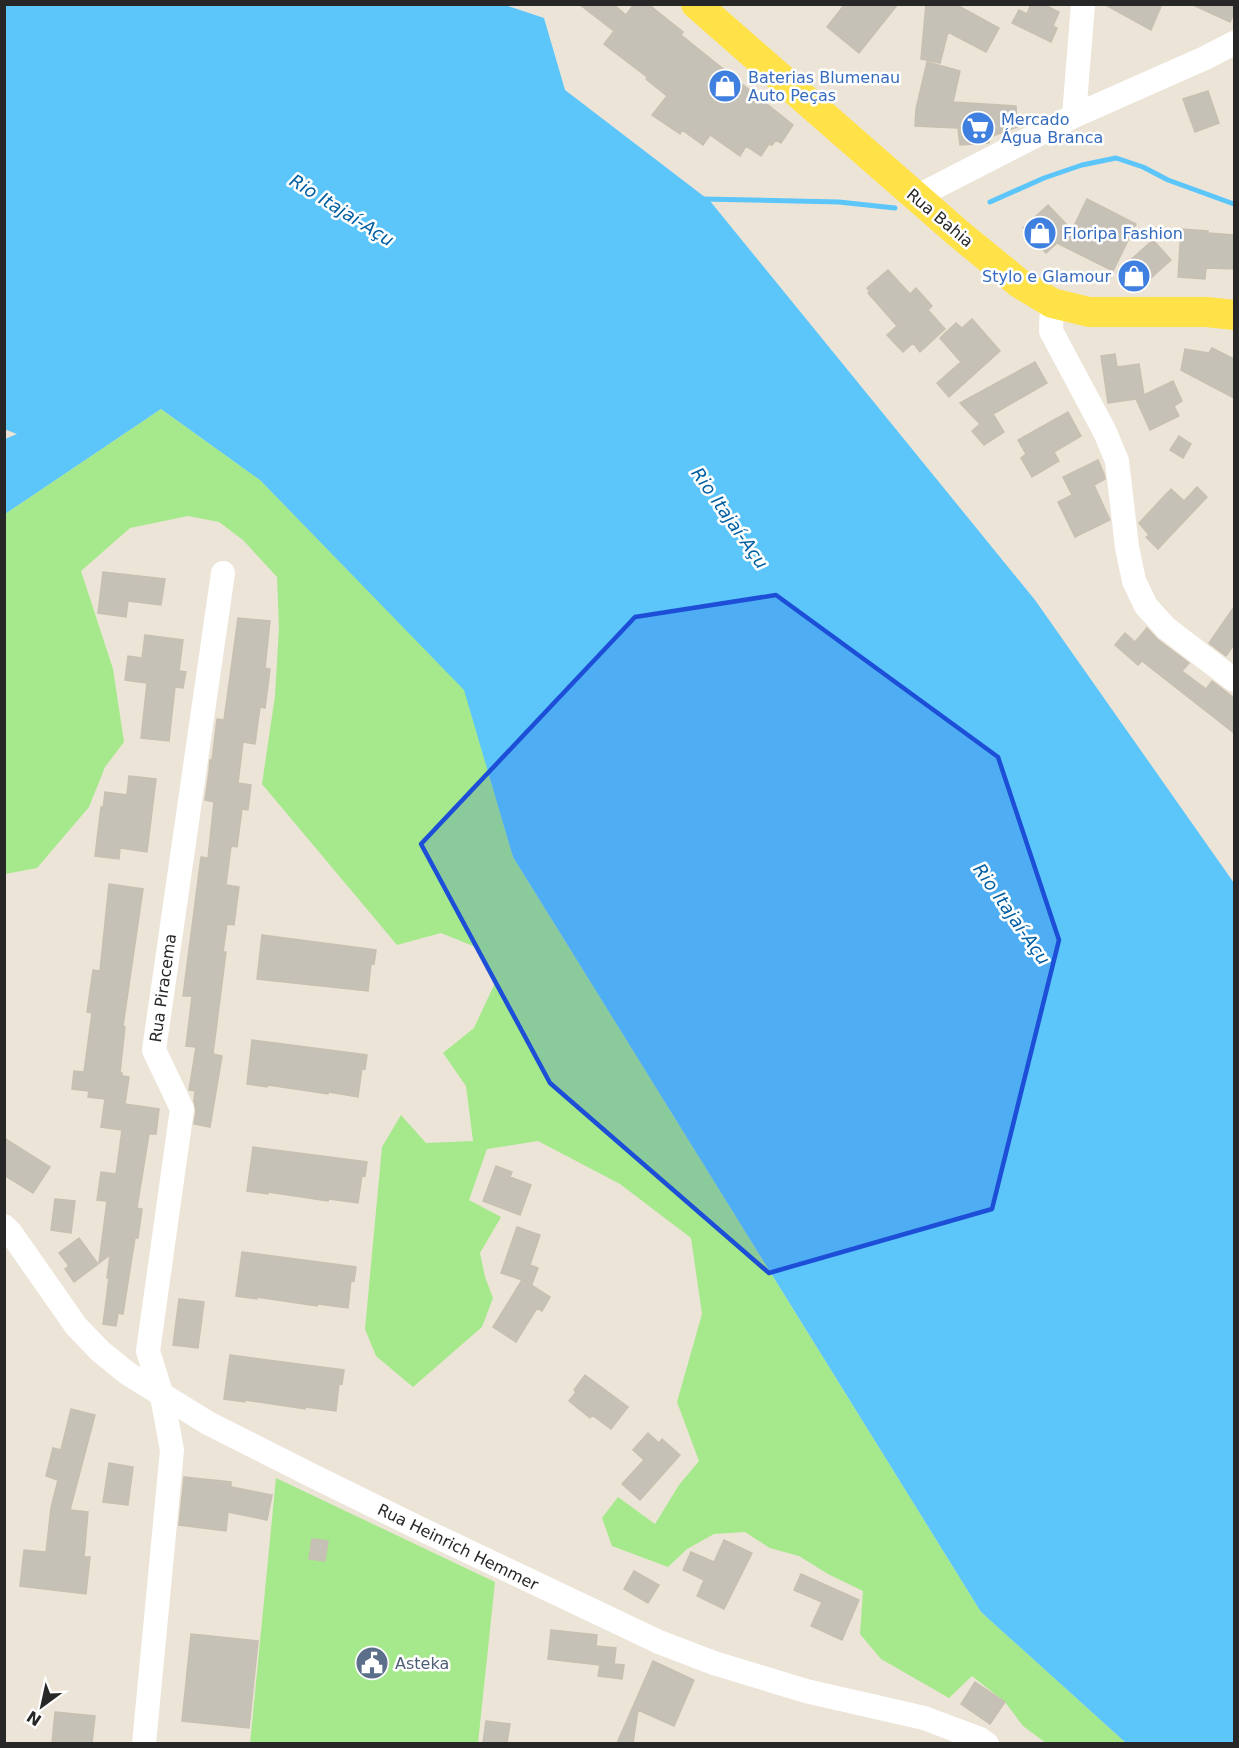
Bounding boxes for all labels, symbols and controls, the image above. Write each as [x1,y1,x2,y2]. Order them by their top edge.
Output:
shop icon: Baterias Blumenau Auto Peças [707,68,743,104]
place label: Baterias Blumenau Auto Peças [748,68,900,105]
supermarket icon: Mercado Água Branca [960,110,996,146]
place label: Mercado Água Branca [1001,110,1103,147]
water label: Rio Itajaí-Açu [286,170,398,250]
street label: Rua Bahia [903,185,977,251]
shop icon: Floripa Fashion [1022,215,1058,251]
place label: Floripa Fashion [1063,224,1183,243]
shop icon: Stylo e Glamour [1116,258,1152,294]
place label: Stylo e Glamour [982,267,1111,286]
water label: Rio Itajaí-Açu [687,463,773,573]
water label: Rio Itajaí-Açu [969,859,1055,969]
street label: Rua Piracema [146,932,180,1044]
street label: Rua Heinrich Hemmer [375,1500,542,1594]
public building icon: Asteka [354,1645,390,1681]
place label: Asteka [395,1654,449,1673]
north arrow [12,1676,72,1736]
text: N [23,1707,45,1730]

